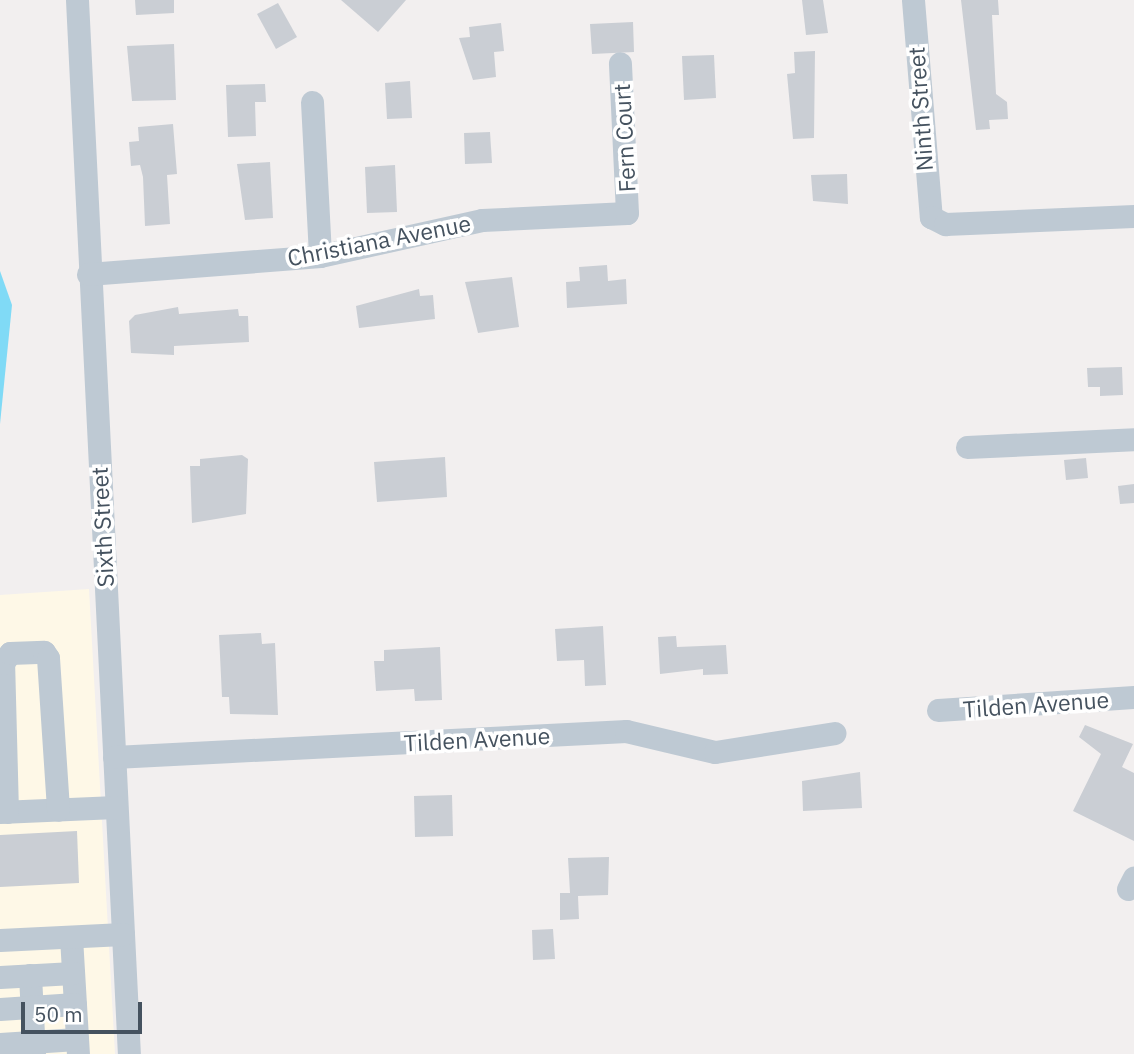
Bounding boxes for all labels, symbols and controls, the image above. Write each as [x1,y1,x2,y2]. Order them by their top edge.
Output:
street label: Ninth Street [902,46,938,172]
street label: Fern Court [607,83,641,193]
street label: Christiana Avenue [285,209,473,271]
street label: Sixth Street [85,466,119,588]
street label: Tilden Avenue [962,685,1110,723]
street label: Tilden Avenue [403,721,551,757]
scale bar [24,988,145,1032]
text: 50 m [34,1000,83,1028]

